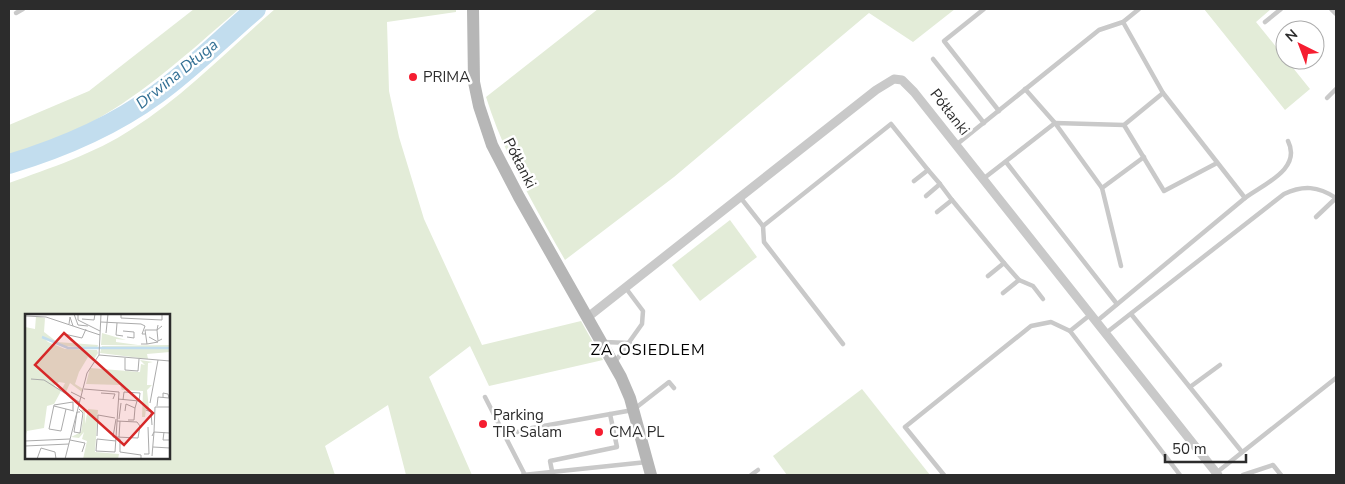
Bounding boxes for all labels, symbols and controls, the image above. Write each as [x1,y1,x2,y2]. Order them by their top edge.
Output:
north arrow [1275,20,1325,70]
text: N [1281,25,1302,46]
water label: Drwina Długa [131,34,223,114]
place label: PRIMA [423,67,470,87]
marker: PRIMA [407,71,419,83]
street label: Półłanki [926,85,974,139]
street label: Półłanki [499,134,541,192]
inset map [25,314,170,459]
district label: ZA OSIEDLEM [590,339,706,361]
place label: Parking TIR Salam [493,405,562,442]
marker: Parking TIR Salam [477,418,489,430]
place label: CMA PL [609,422,664,442]
marker: CMA PL [593,426,605,438]
scale bar [1165,432,1246,464]
text: 50 m [1172,439,1207,459]

